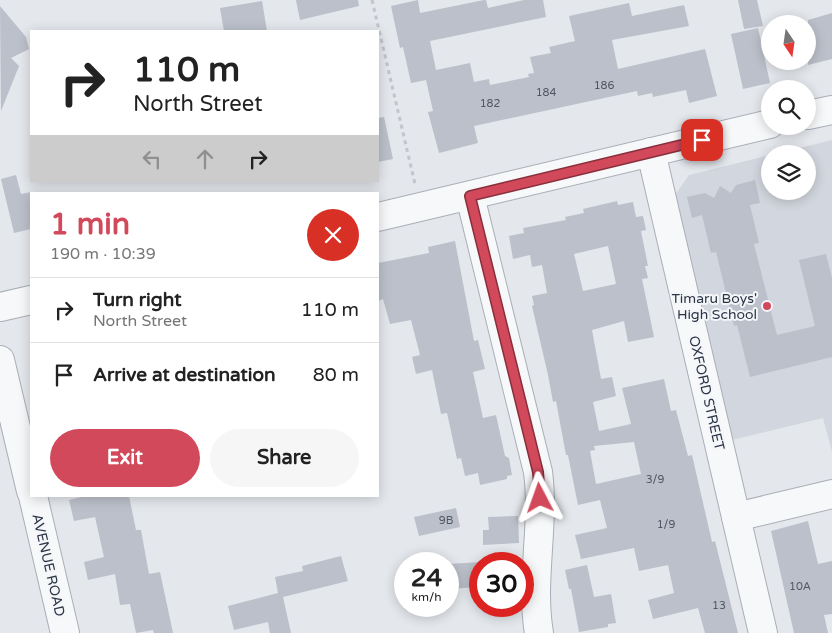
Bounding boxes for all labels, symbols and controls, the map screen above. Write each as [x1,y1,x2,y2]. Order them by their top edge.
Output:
north arrow [761,15,816,70]
map controls [761,15,816,200]
text: 110 m [133,49,240,91]
icon: right [50,50,115,115]
house number: 186 [594,79,614,92]
button: search [761,80,816,135]
house number: 184 [536,86,556,99]
text: North Street [133,91,263,117]
house number: 182 [480,97,500,110]
pin [681,119,723,161]
icon: arrive [688,126,716,154]
icon: left [138,145,166,173]
icon: ahead [191,145,219,173]
icon: right [244,145,272,173]
button: layers [761,145,816,200]
text: 1 min [50,206,130,243]
button: close [307,209,359,261]
text: 190 m · 10:39 [50,244,156,264]
text: Turn right [93,289,181,311]
place label: Timaru Boys' High School [671,290,757,323]
icon: right [50,296,78,324]
text: 110 m [301,299,359,321]
marker: Timaru Boys' High School [761,300,773,312]
text: North Street [93,311,187,331]
street label: OXFORD STREET [685,334,728,453]
icon: arrive [50,361,78,389]
text: Arrive at destination [93,364,276,386]
text: 80 m [313,364,359,386]
button: Exit [50,429,200,487]
button: Share [210,429,359,487]
position arrow [513,471,565,523]
house number: 3/9 [646,473,664,486]
street label: AVENUE ROAD [28,512,69,618]
house number: 9B [439,514,454,527]
house number: 1/9 [657,518,675,531]
speed limit sign: 30 [469,552,534,617]
text: 24 [411,563,442,593]
house number: 10A [789,580,811,593]
text: km/h [411,590,442,604]
house number: 13 [712,599,726,612]

